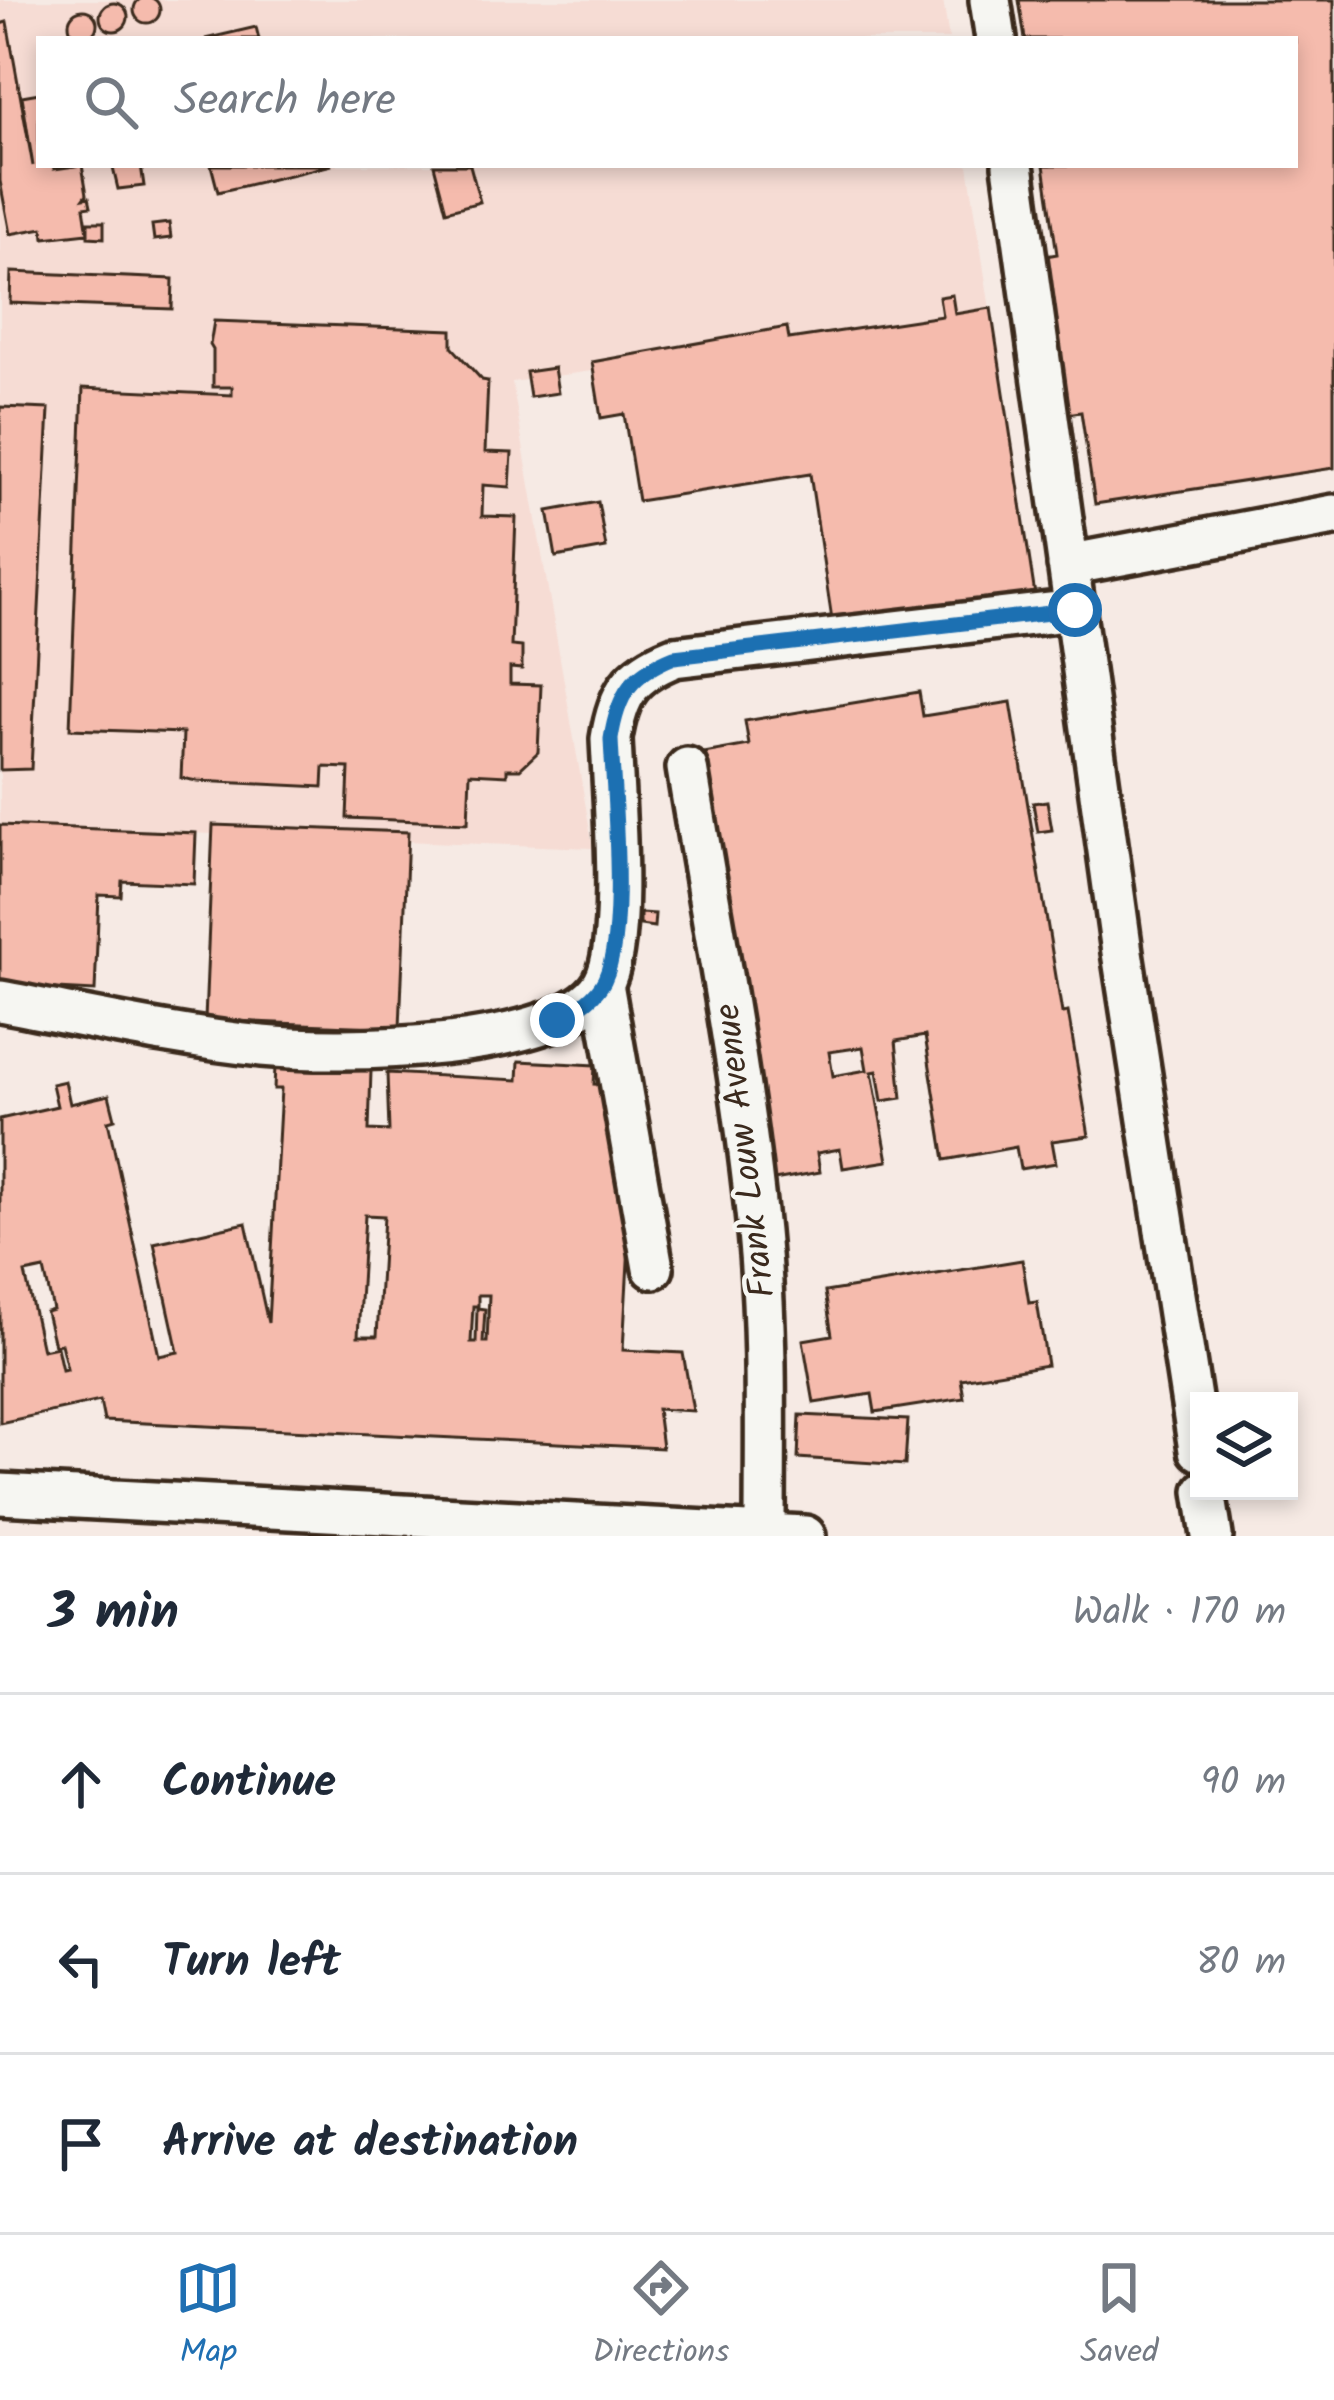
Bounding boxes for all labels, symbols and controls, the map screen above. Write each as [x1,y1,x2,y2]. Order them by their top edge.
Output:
search box [36,36,1298,168]
text: Search here [174,66,396,138]
icon: search [78,69,144,135]
route start [1048,583,1102,637]
route end [530,993,584,1047]
street label: Frank Louw Avenue [700,1000,793,1301]
map controls [1190,1392,1298,1500]
button: layers [1190,1392,1298,1500]
text: 3 min [48,1574,179,1655]
text: Walk · 170 m [1072,1583,1286,1645]
text: Continue [162,1748,336,1820]
icon: ahead [48,1751,114,1817]
text: 90 m [1201,1753,1286,1815]
text: Turn left [162,1928,341,2000]
icon: left [48,1931,114,1997]
text: 80 m [1196,1933,1286,1995]
text: Arrive at destination [162,2108,578,2180]
icon: arrive [48,2111,114,2177]
tab: Map [175,2255,241,2380]
tab: Directions [592,2255,729,2380]
tab: Saved [1080,2255,1159,2380]

